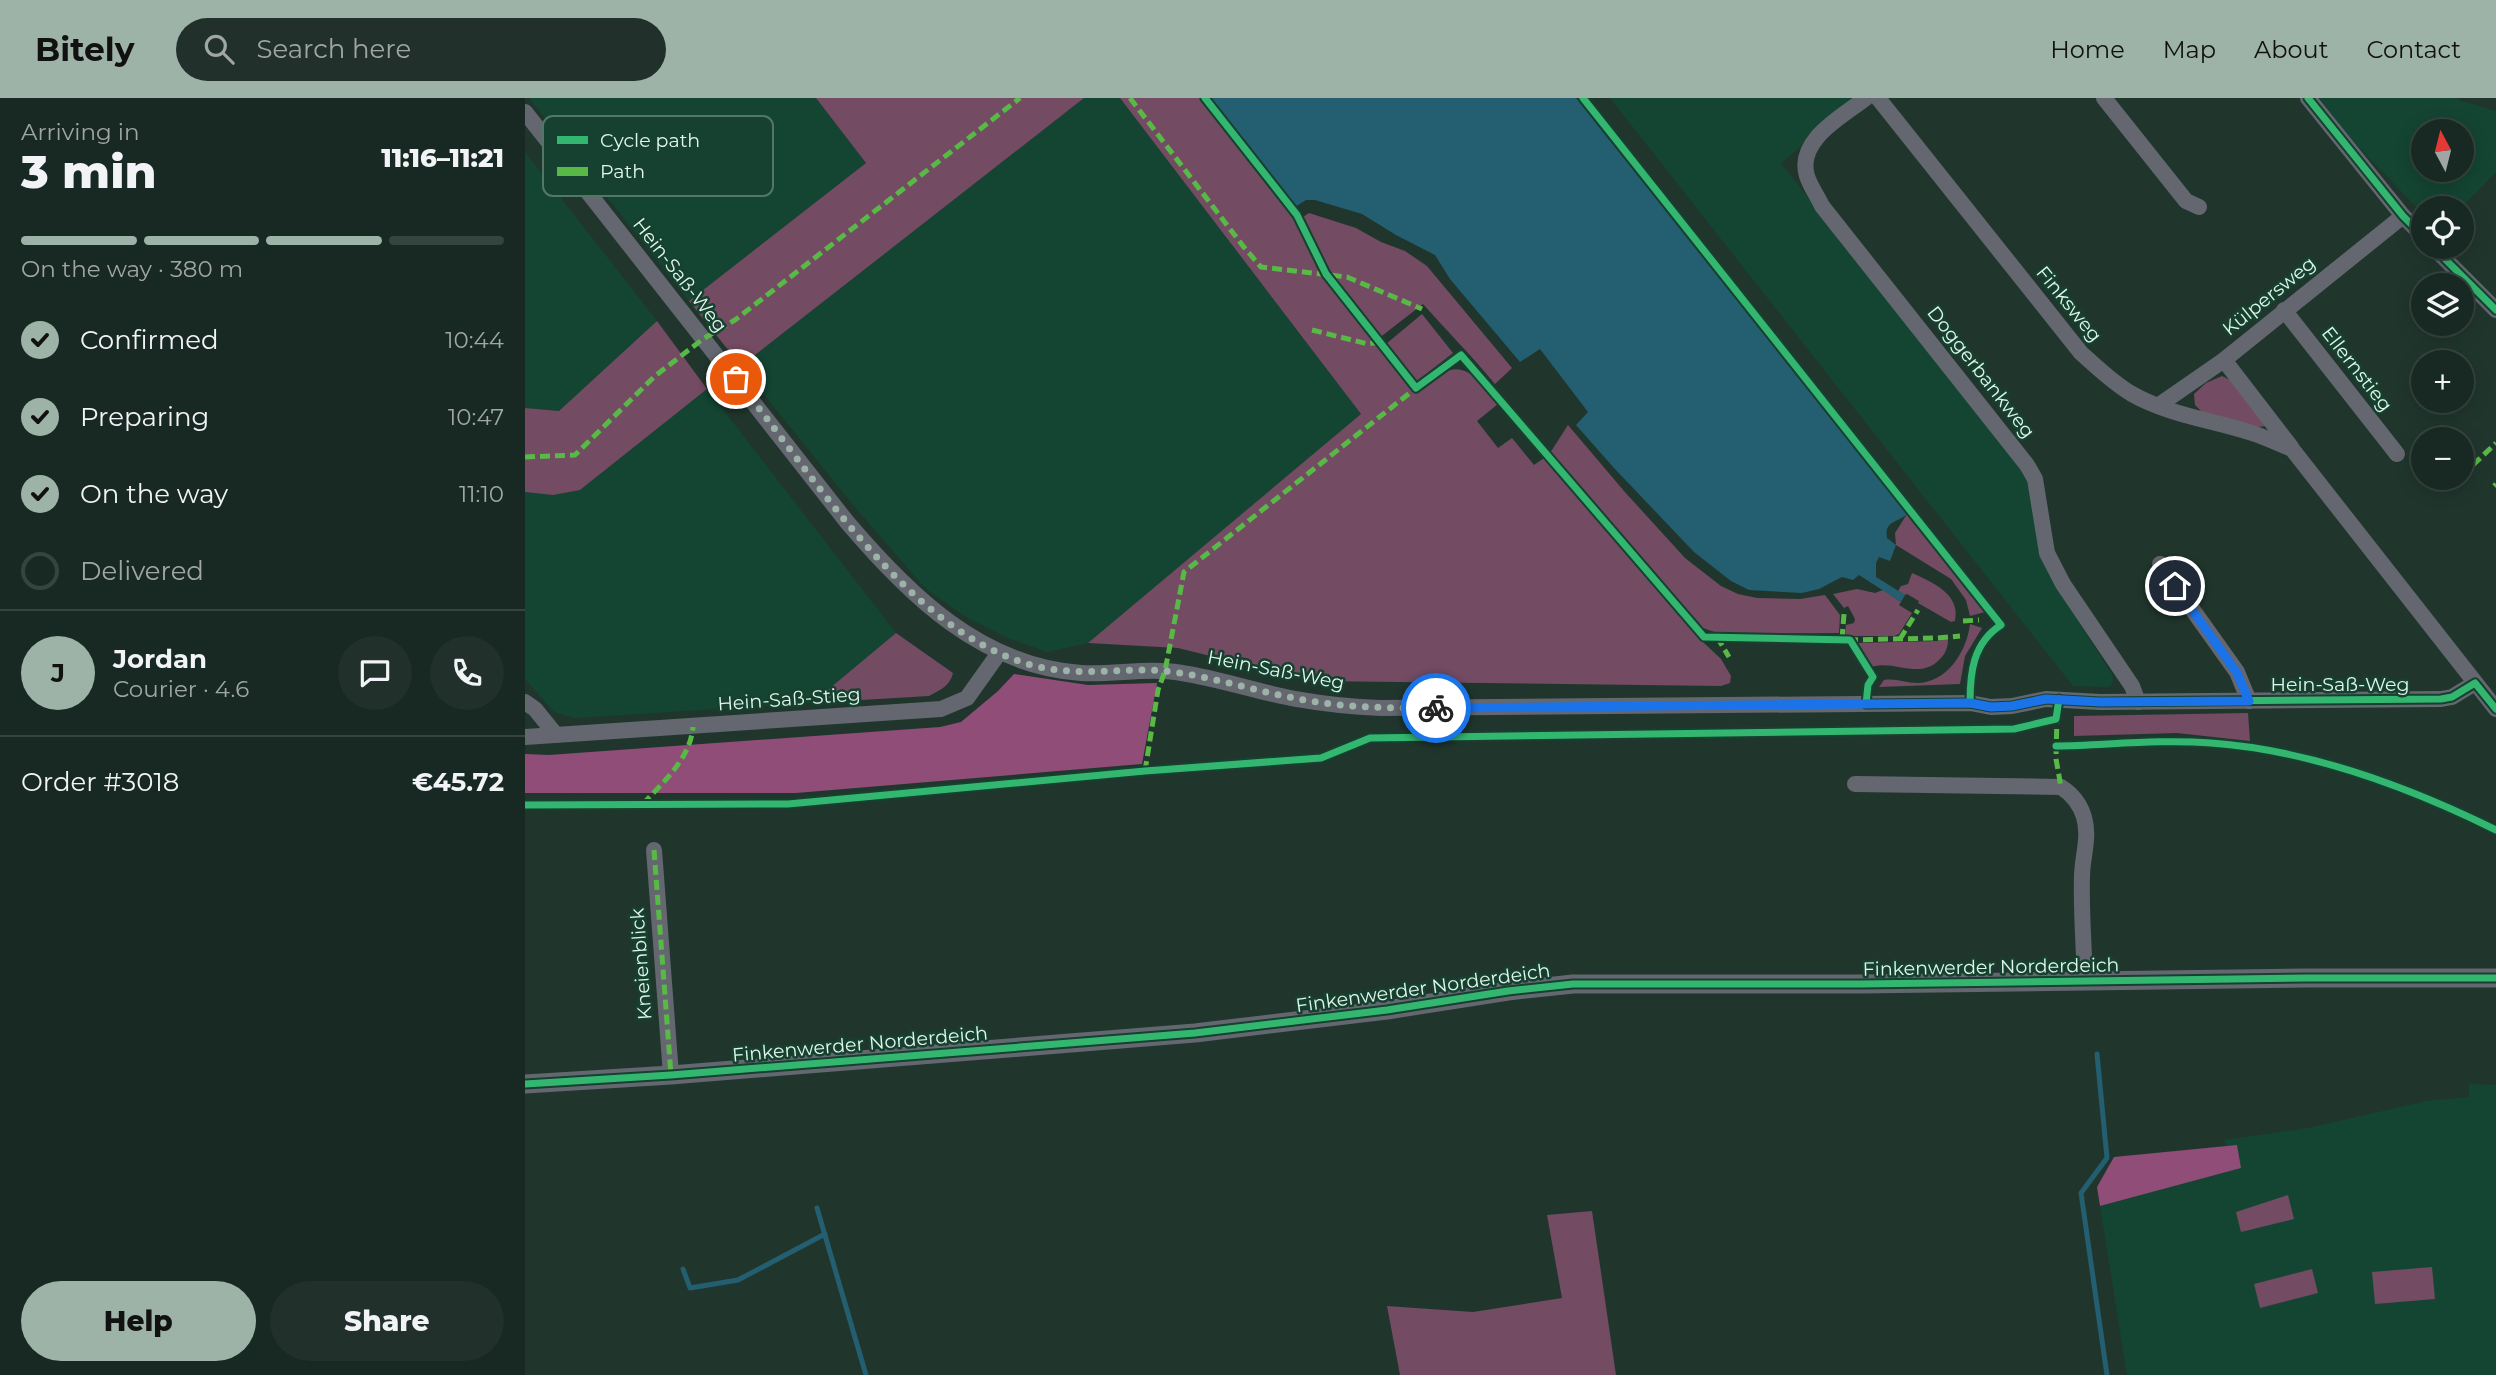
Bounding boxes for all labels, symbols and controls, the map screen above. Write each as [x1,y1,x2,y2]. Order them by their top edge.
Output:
search box [176,18,666,81]
text: Bitely [35,29,134,69]
icon: search [200,30,238,68]
text: Search here [256,33,411,65]
text: Home [2050,35,2125,64]
text: Map [2163,35,2216,64]
text: About [2254,35,2328,64]
text: Contact [2366,35,2461,64]
legend [543,116,773,196]
text: Arriving in [21,118,140,146]
north arrow [2411,119,2475,182]
map controls [2411,119,2474,490]
text: Cycle path [600,129,700,152]
text: 11:16–11:21 [381,142,504,174]
text: 3 min [21,143,157,200]
text: Path [600,160,645,183]
button: locate [2411,196,2474,259]
street label: Hein-Saß-Weg [628,213,732,337]
street label: Külpersweg [2218,252,2320,340]
text: On the way · 380 m [21,255,243,283]
street label: Finksweg [2031,261,2107,347]
button: layers [2411,273,2474,336]
street label: Doggerbankweg [1922,301,2040,443]
icon: check [21,321,59,359]
street label: Ellernstieg [2317,322,2397,416]
text: Confirmed [80,324,219,356]
text: 10:44 [445,326,504,354]
pin [706,349,766,409]
button: + [2411,350,2474,413]
icon: bag [717,360,755,398]
icon: check [21,398,59,436]
text: Preparing [80,401,209,433]
text: 10:47 [448,403,504,431]
button: − [2411,427,2474,490]
icon: check [21,475,59,513]
text: On the way [80,478,228,510]
text: 11:10 [459,480,504,508]
text: Delivered [80,555,204,587]
pin [2145,556,2205,616]
icon: home [2156,567,2194,605]
button: chat [338,636,412,710]
button: phone [430,636,504,710]
text: Jordan [113,643,207,675]
street label: Hein-Saß-Weg [1206,645,1346,695]
text: J [51,657,65,689]
courier [1401,673,1471,743]
street label: Hein-Saß-Weg [2271,673,2409,696]
text: Courier · 4.6 [113,675,249,703]
street label: Hein-Saß-Stieg [717,683,861,715]
icon: bike [1417,689,1455,727]
text: Order #3018 [21,766,179,798]
text: €45.72 [412,766,504,798]
street label: Kneienblick [626,907,656,1021]
street label: Finkenwerder Norderdeich [1862,953,2120,981]
street label: Finkenwerder Norderdeich [1294,959,1552,1017]
street label: Finkenwerder Norderdeich [731,1021,989,1067]
button: Help [21,1281,256,1361]
button: Share [270,1281,504,1361]

